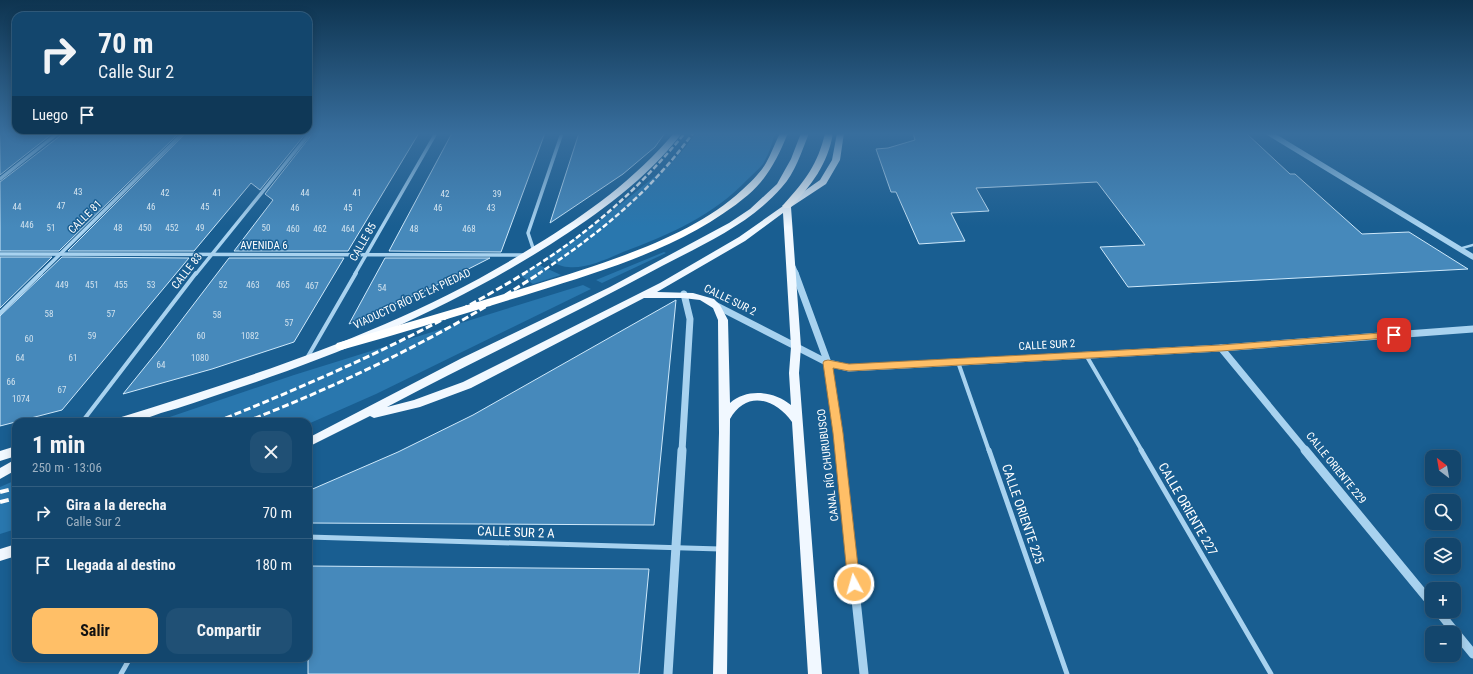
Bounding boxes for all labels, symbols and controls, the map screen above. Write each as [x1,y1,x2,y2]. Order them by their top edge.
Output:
text: 70 m [98,27,154,60]
icon: right [32,28,84,80]
text: Calle Sur 2 [98,61,174,82]
icon: arrive [76,104,98,126]
text: Luego [32,106,68,124]
house number: 43 [74,187,82,197]
house number: 42 [161,188,170,198]
house number: 41 [213,188,221,198]
house number: 44 [301,188,310,198]
house number: 41 [353,188,361,198]
house number: 42 [441,189,450,199]
house number: 39 [493,189,501,199]
street label: CALLE 81 [66,198,104,236]
house number: 47 [57,201,66,211]
house number: 44 [13,202,22,212]
house number: 46 [147,202,155,212]
house number: 45 [201,202,210,212]
house number: 46 [291,203,299,213]
house number: 45 [344,203,353,213]
house number: 46 [434,203,442,213]
house number: 43 [487,203,495,213]
house number: 446 [20,220,34,230]
street label: CALLE 85 [347,221,379,263]
house number: 51 [47,223,55,233]
house number: 48 [114,223,122,233]
house number: 450 [138,223,152,233]
house number: 452 [165,223,179,233]
house number: 49 [196,223,204,233]
house number: 50 [262,223,270,233]
house number: 460 [286,224,300,234]
house number: 462 [313,224,327,234]
house number: 464 [341,224,355,234]
house number: 48 [410,224,418,234]
house number: 468 [462,224,476,234]
street label: AVENIDA 6 [240,239,288,252]
street label: CALLE 83 [169,250,205,292]
street label: VIADUCTO RÍO DE LA PIEDAD [351,266,473,332]
house number: 449 [55,280,69,290]
house number: 451 [85,280,99,290]
house number: 455 [114,280,128,290]
house number: 53 [147,280,155,290]
house number: 52 [219,280,228,290]
house number: 463 [246,280,260,290]
house number: 465 [276,280,290,290]
house number: 467 [305,281,319,291]
street label: CALLE SUR 2 [702,282,758,318]
house number: 54 [378,283,387,293]
house number: 58 [45,309,53,319]
house number: 57 [107,309,116,319]
house number: 58 [213,310,221,320]
house number: 57 [285,318,294,328]
pin [1377,318,1411,352]
icon: arrive [1383,324,1405,346]
house number: 59 [88,331,96,341]
house number: 60 [197,331,205,341]
house number: 1082 [241,331,259,341]
house number: 60 [25,334,33,344]
street label: CALLE SUR 2 [1018,337,1076,353]
house number: 64 [16,353,25,363]
house number: 61 [69,353,77,363]
house number: 1080 [191,353,209,363]
house number: 64 [157,360,166,370]
house number: 66 [7,377,15,387]
house number: 67 [58,385,67,395]
house number: 1074 [12,394,30,404]
street label: CANAL RÍO CHURUBUSCO [815,408,841,522]
street label: CALLE ORIENTE 229 [1303,430,1369,506]
text: 1 min [32,431,85,459]
button: close [250,431,292,473]
north arrow [1425,450,1461,486]
map controls [1425,450,1461,662]
text: 250 m · 13:06 [32,460,102,475]
street label: CALLE ORIENTE 227 [1155,460,1221,558]
street label: CALLE ORIENTE 225 [999,462,1047,566]
button: search [1425,494,1461,530]
text: Gira a la derecha [66,496,167,514]
icon: right [32,502,54,524]
text: 70 m [262,504,292,522]
text: Calle Sur 2 [66,514,121,529]
street label: CALLE SUR 2 A [477,523,555,541]
button: layers [1425,538,1461,574]
icon: arrive [32,554,54,576]
text: Llegada al destino [66,556,176,574]
text: 180 m [255,556,292,574]
position arrow [833,563,875,605]
button: + [1425,582,1461,618]
button: Salir [32,608,158,654]
button: Compartir [166,608,292,654]
button: − [1425,626,1461,662]

